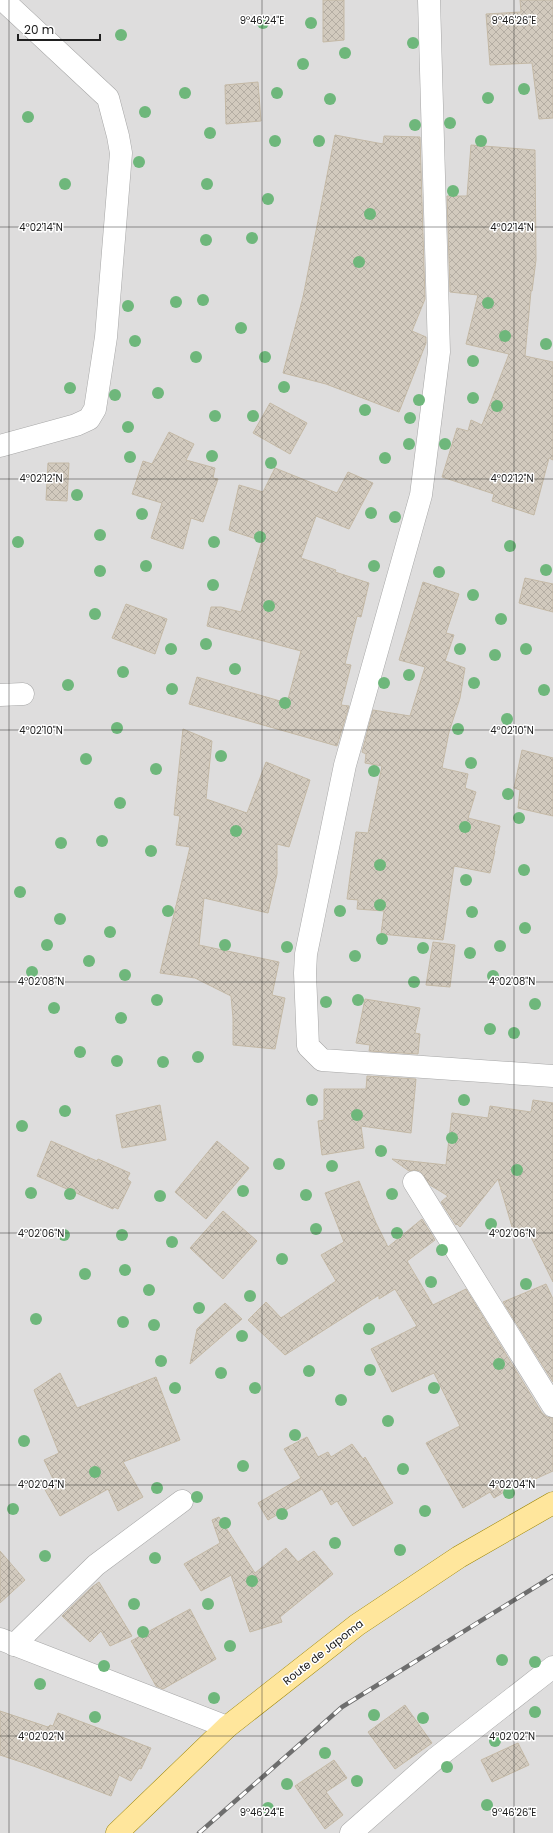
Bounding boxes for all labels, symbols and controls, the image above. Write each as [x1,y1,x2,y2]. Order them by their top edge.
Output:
text: 9°46'24"E [240,13,284,28]
text: 9°46'26"E [492,13,536,28]
scale bar [18,16,100,42]
text: 20 m [24,21,54,38]
text: 4°02'14"N [19,220,63,235]
text: 4°02'14"N [490,220,534,235]
text: 4°02'12"N [20,471,62,486]
text: 4°02'12"N [491,471,533,486]
text: 4°02'10"N [19,723,63,738]
text: 4°02'10"N [490,723,534,738]
text: 4°02'08"N [18,974,64,989]
text: 4°02'08"N [489,974,535,989]
text: 4°02'06"N [18,1226,64,1241]
text: 4°02'06"N [489,1226,535,1241]
text: 4°02'04"N [18,1477,64,1492]
text: 4°02'04"N [489,1477,535,1492]
street label: Route de Japoma [279,1615,367,1689]
text: 4°02'02"N [18,1729,64,1744]
text: 4°02'02"N [489,1729,535,1744]
text: 9°46'24"E [240,1805,284,1820]
text: 9°46'26"E [492,1805,536,1820]

